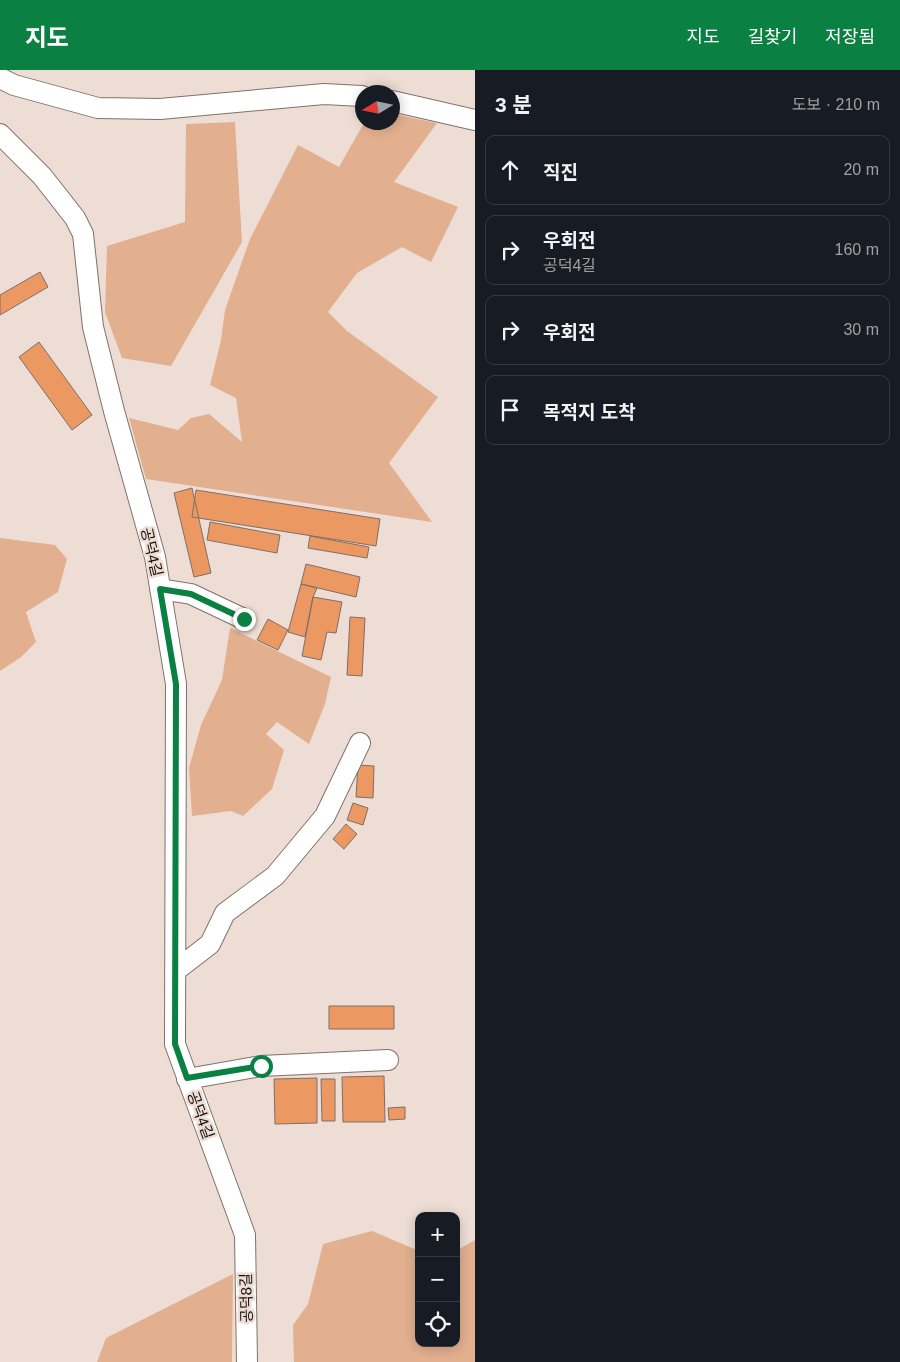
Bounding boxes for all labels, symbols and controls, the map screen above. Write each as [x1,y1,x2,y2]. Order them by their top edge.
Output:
text: 지도 [25,24,69,51]
text: 지도 [687,27,720,47]
text: 길찾기 [748,27,797,47]
text: 저장됨 [825,27,875,47]
north arrow [355,85,400,130]
text: 3 분 [495,93,532,116]
text: 도보 · 210 m [792,96,880,113]
icon: ahead [496,156,524,184]
text: 20 m [843,161,879,178]
text: 직진 [543,162,578,183]
text: 우회전 [543,230,595,251]
icon: right [496,236,524,264]
text: 160 m [835,241,879,258]
text: 공덕4길 [543,257,596,274]
icon: right [496,316,524,344]
text: 30 m [843,321,879,338]
text: 우회전 [543,322,595,343]
icon: arrive [496,396,524,424]
text: 목적지 도착 [543,402,636,423]
street label: 공덕4길 [138,526,166,578]
route end [233,608,256,631]
route start [250,1055,273,1078]
street label: 공덕4길 [185,1089,217,1141]
map controls [415,1212,460,1347]
button: + [415,1212,460,1257]
button: − [415,1257,460,1302]
street label: 공덕8길 [237,1273,255,1323]
button: locate [415,1302,460,1347]

